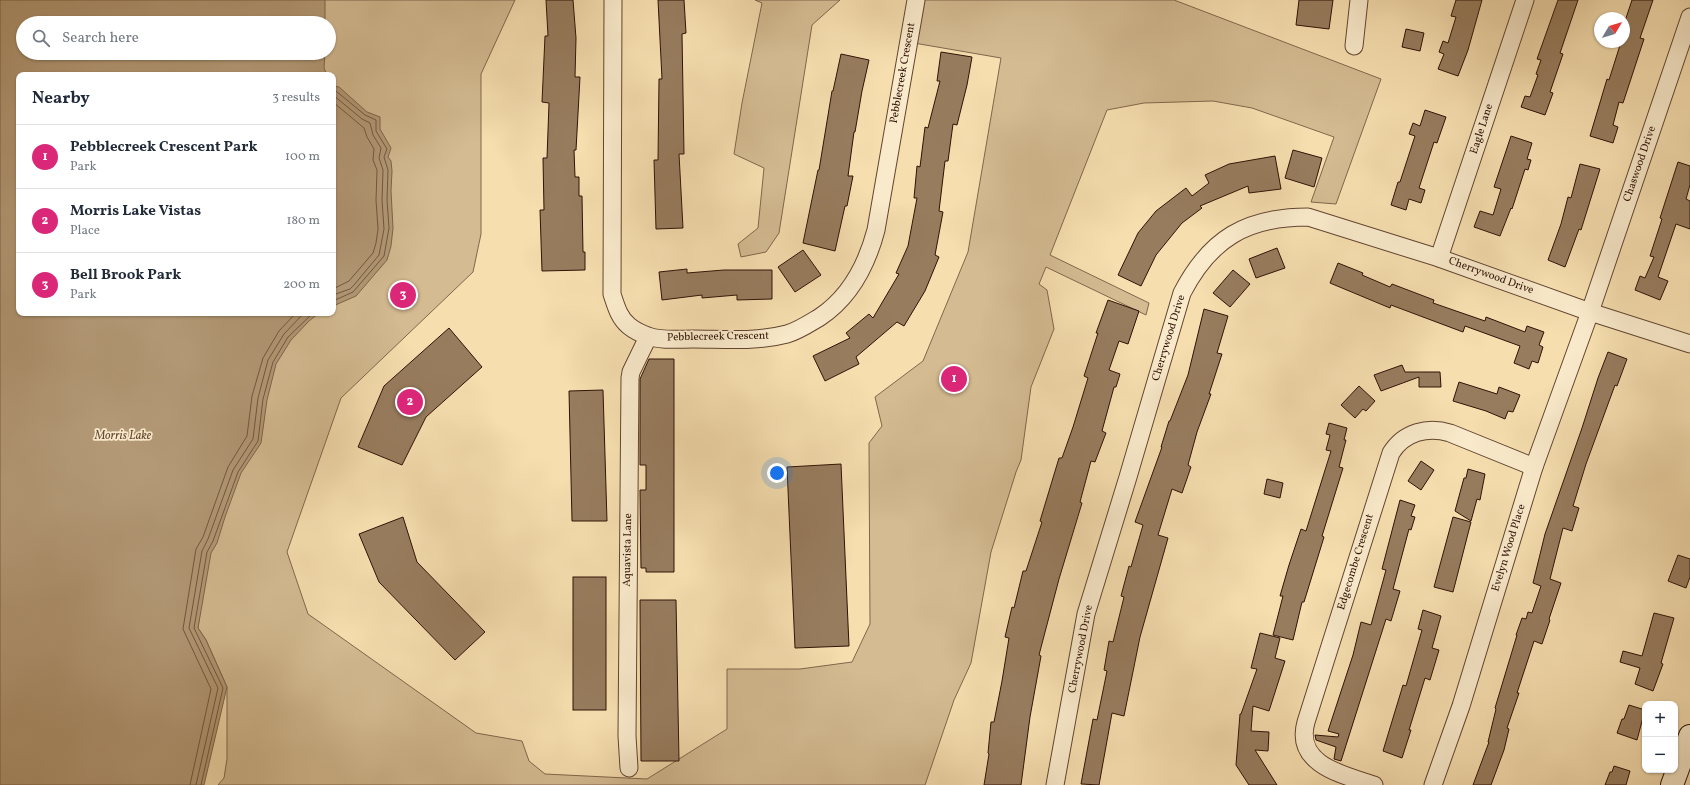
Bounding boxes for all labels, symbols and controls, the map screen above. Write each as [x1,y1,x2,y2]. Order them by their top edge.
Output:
north arrow [1594,12,1630,48]
search box [16,16,336,60]
street label: Pebblecreek Crescent [887,21,919,125]
icon: search [30,27,52,49]
text: Search here [62,28,139,49]
text: Nearby [32,87,90,110]
text: 3 results [272,89,320,107]
street label: Eagle Lane [1467,102,1497,156]
street label: Chaswood Drive [1620,124,1660,204]
text: Pebblecreek Crescent Park [70,137,258,158]
text: 1 [42,148,48,166]
text: 100 m [285,148,320,166]
text: Park [70,158,97,176]
text: Morris Lake Vistas [70,201,201,222]
text: 2 [42,212,48,230]
text: 180 m [286,212,320,230]
text: Place [70,222,100,240]
street label: Cherrywood Drive [1446,254,1536,298]
text: Bell Brook Park [70,265,181,286]
text: 3 [42,276,48,294]
text: 200 m [283,276,320,294]
pin: 3 [390,280,416,310]
text: Park [70,286,97,304]
street label: Cherrywood Drive [1149,293,1189,383]
street label: Pebblecreek Crescent [667,329,769,345]
pin: 1 [941,364,967,394]
pin: 2 [397,387,423,417]
water label: Morris Lake [94,428,152,444]
your location [767,463,787,483]
street label: Evelyn Wood Place [1489,502,1529,594]
street label: Edgecombe Crescent [1334,512,1378,612]
street label: Aquavista Lane [620,513,636,587]
street label: Cherrywood Drive [1065,604,1097,694]
map controls [1642,701,1678,773]
button: + [1642,701,1678,737]
button: − [1642,737,1678,773]

